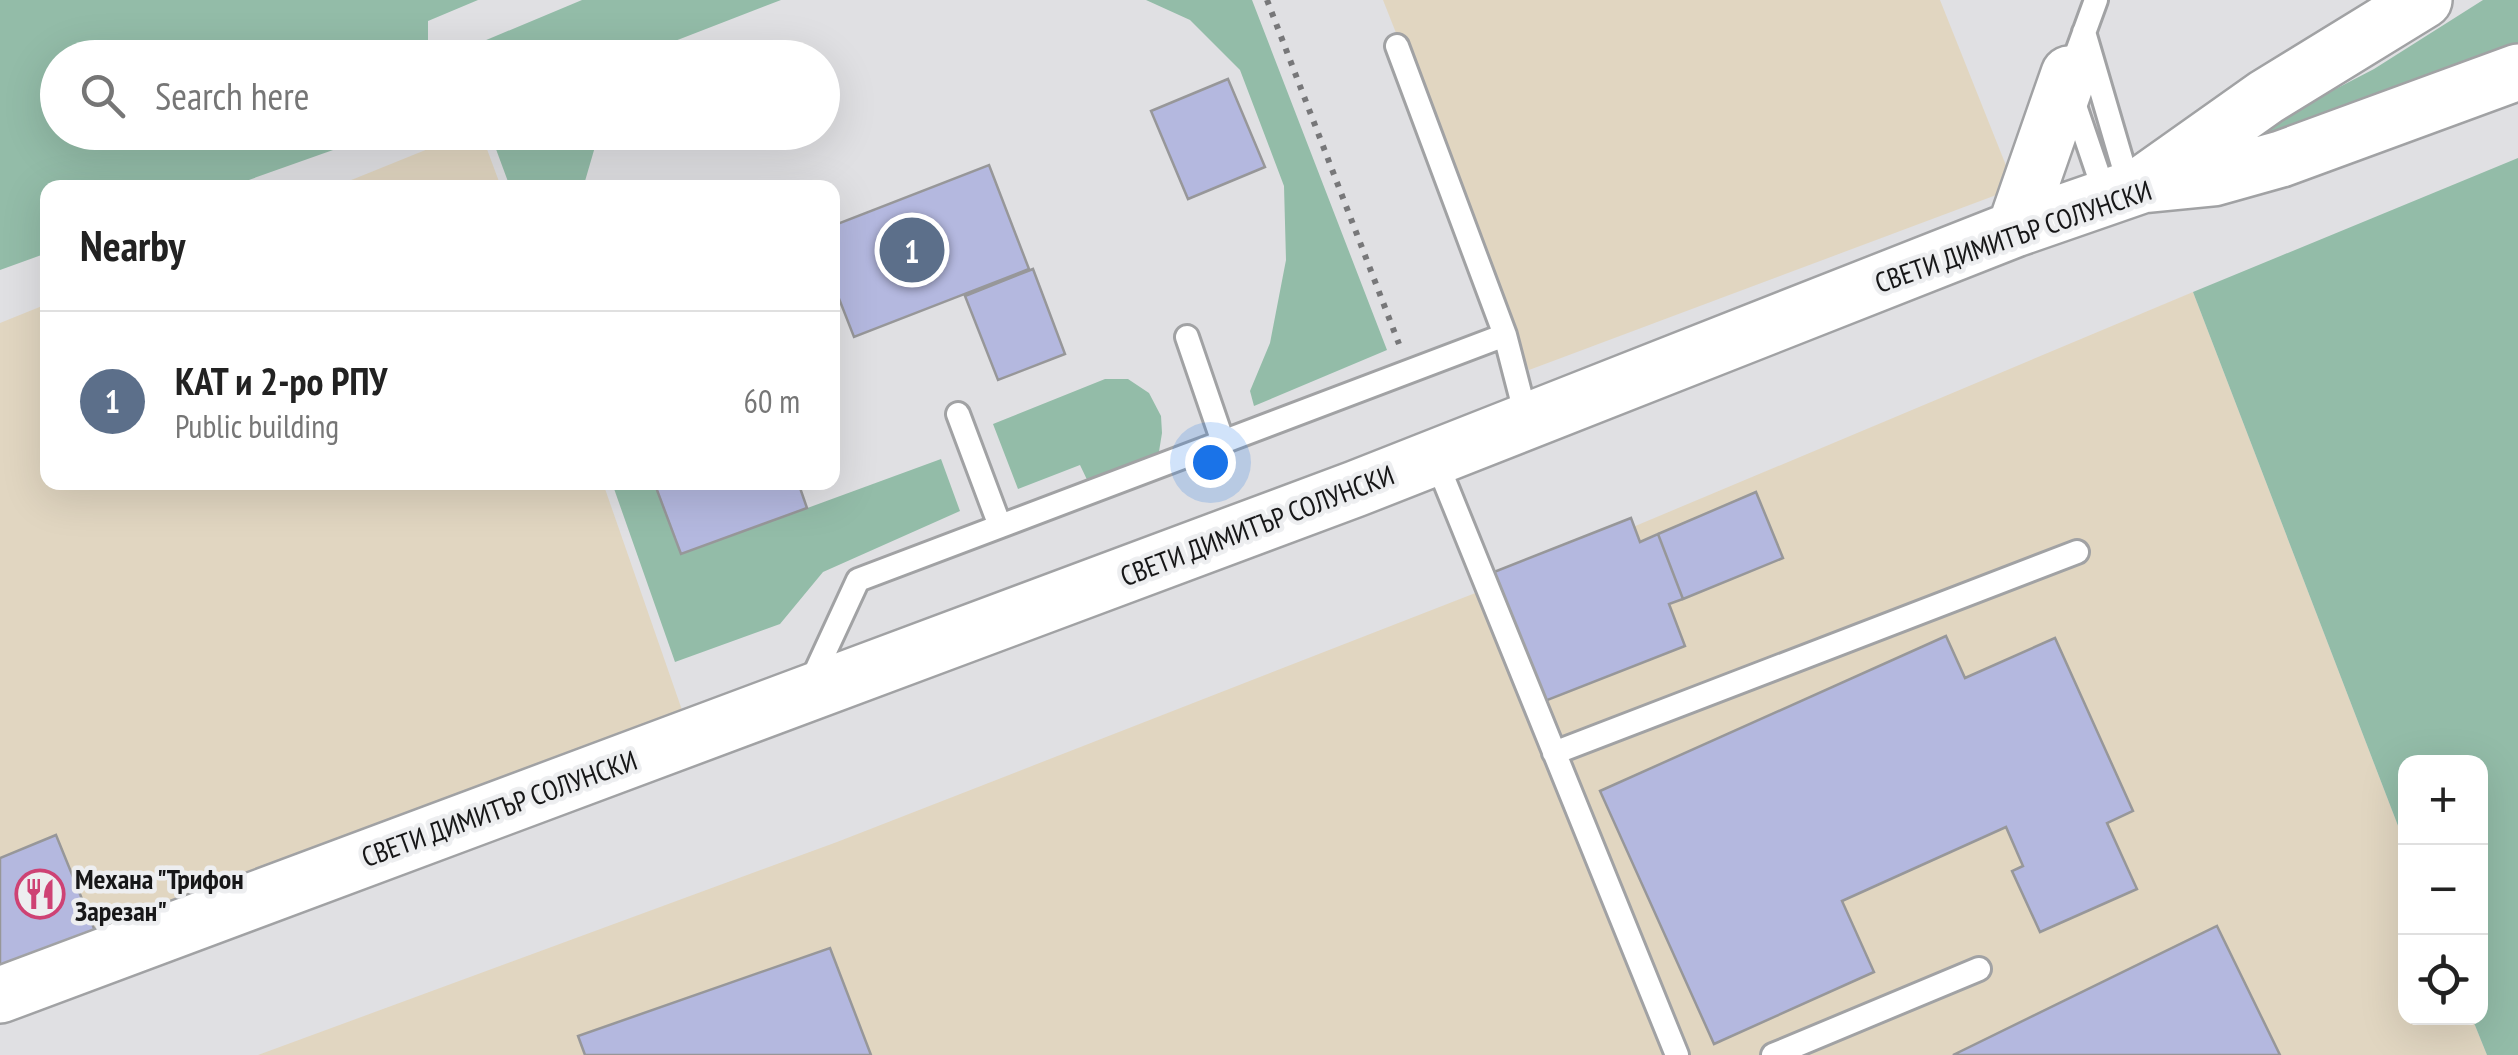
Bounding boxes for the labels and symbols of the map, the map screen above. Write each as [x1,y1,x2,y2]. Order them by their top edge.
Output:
street label: СВЕТИ ДИМИТЪР СОЛУНСКИ [1870,171,2156,301]
pin: 1 [880,212,944,288]
your location [1185,437,1236,488]
street label: СВЕТИ ДИМИТЪР СОЛУНСКИ [1115,456,1399,594]
street label: СВЕТИ ДИМИТЪР СОЛУНСКИ [356,741,642,875]
place label: Механа "Трифон Зарезан" [75,860,244,929]
restaurant icon: Механа "Трифон Зарезан" [14,868,66,920]

